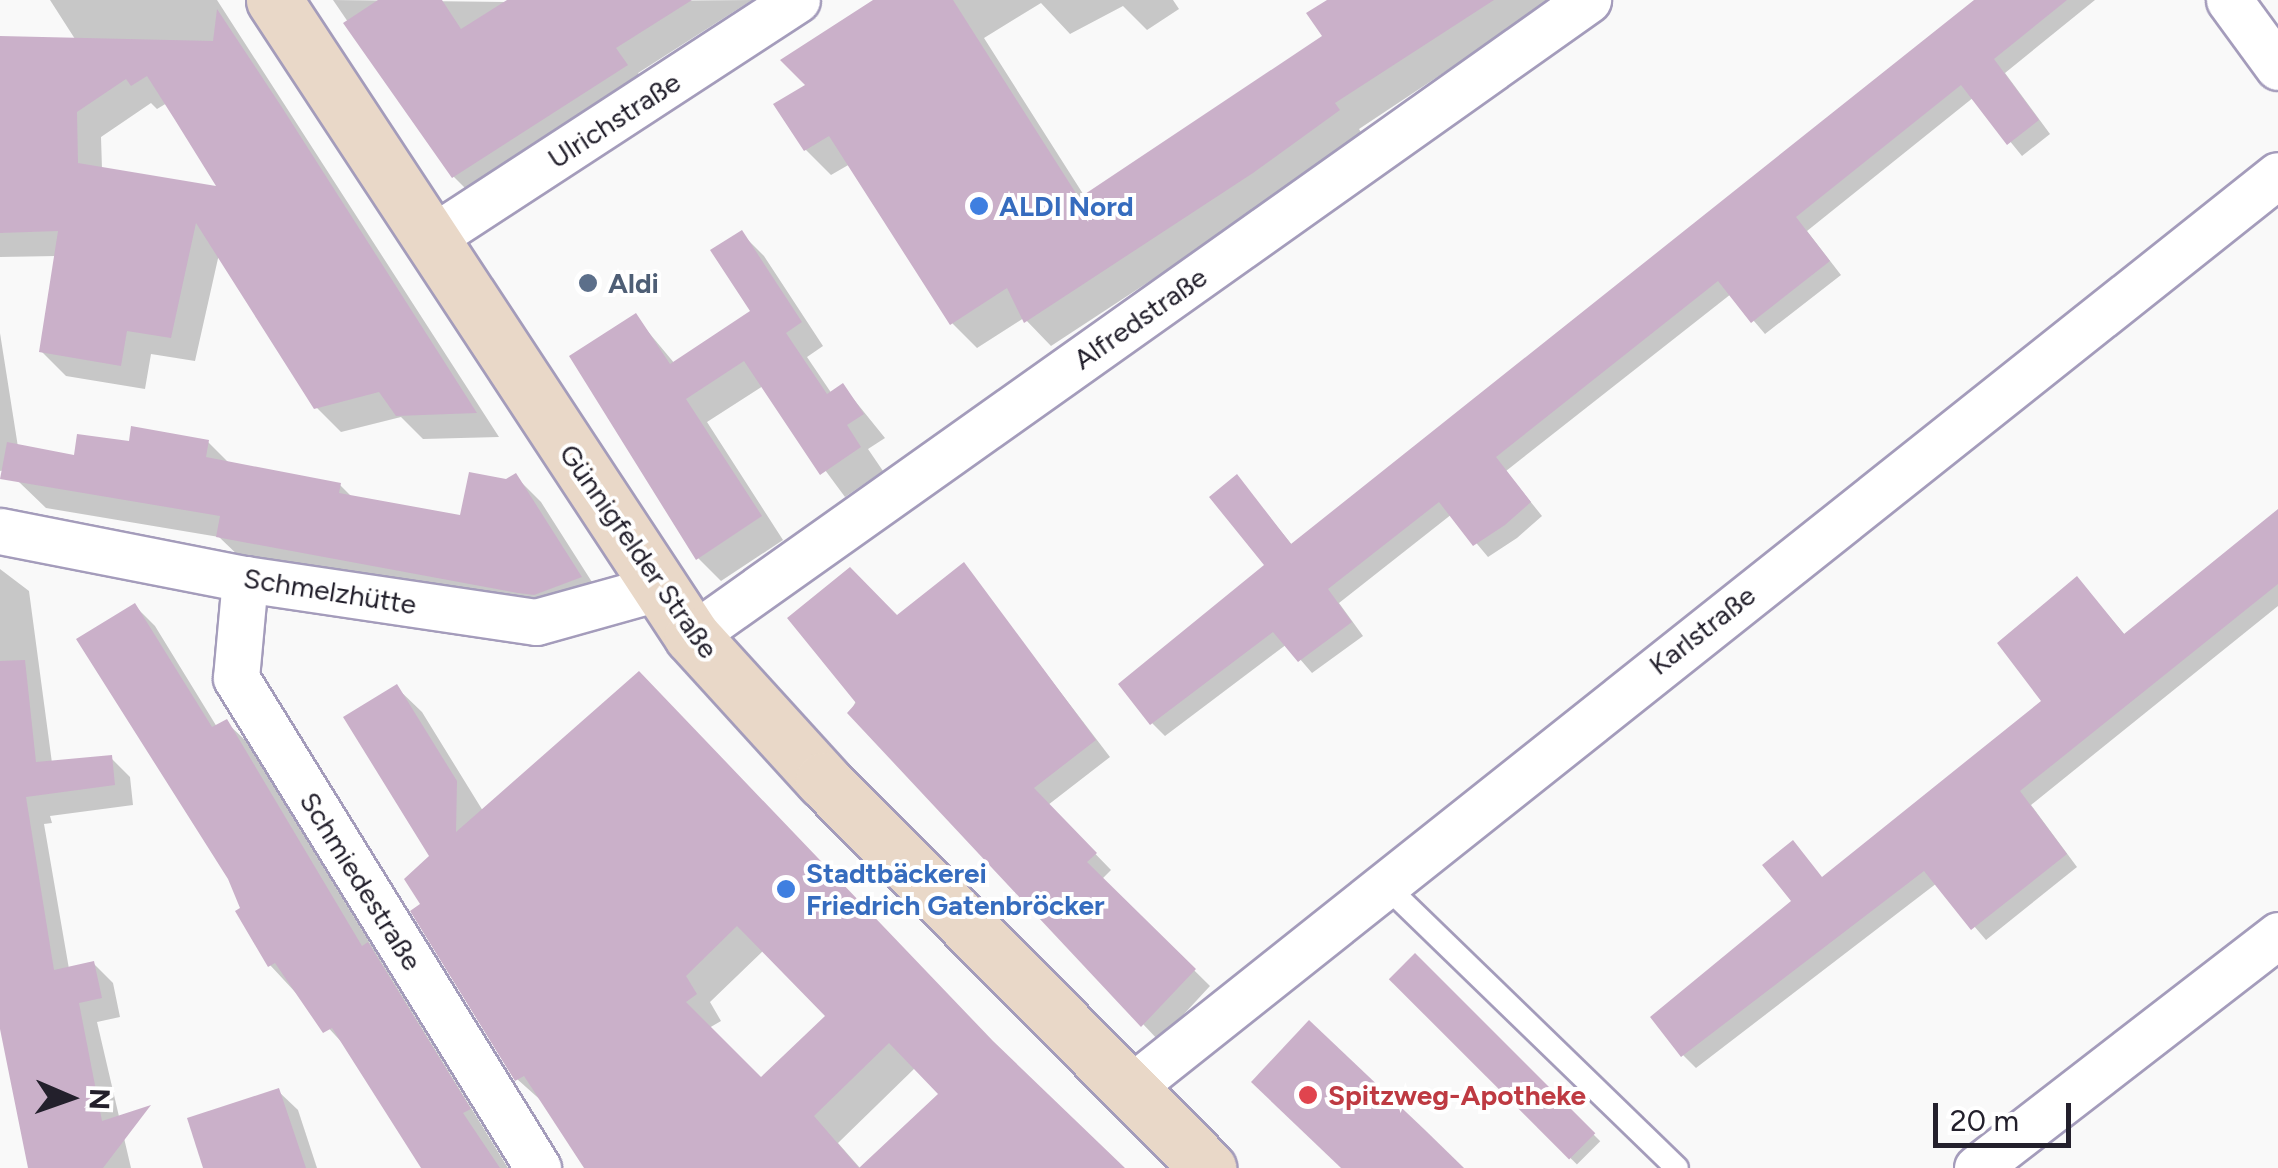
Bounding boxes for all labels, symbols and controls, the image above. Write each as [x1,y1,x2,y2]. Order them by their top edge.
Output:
street label: Ulrichstraße [541,65,687,175]
place label: ALDI Nord [999,189,1134,223]
marker: ALDI Nord [968,195,990,217]
street label: Alfredstraße [1067,260,1213,376]
place label: Aldi [608,266,659,300]
marker: Aldi [577,272,599,294]
street label: Günnigfelder Straße [553,438,725,664]
street label: Schmelzhütte [241,561,419,621]
street label: Karlstraße [1642,578,1762,682]
street label: Schmiedestraße [293,786,429,976]
place label: Stadtbäckerei Friedrich Gatenbröcker [806,856,1105,922]
marker: Stadtbäckerei Friedrich Gatenbröcker [775,878,797,900]
north arrow [20,1048,120,1148]
place label: Spitzweg-Apotheke [1328,1078,1586,1112]
scale bar [1938,1083,2076,1145]
marker: Spitzweg-Apotheke [1297,1084,1319,1106]
text: N [83,1088,117,1110]
text: 20 m [1950,1102,2019,1139]

